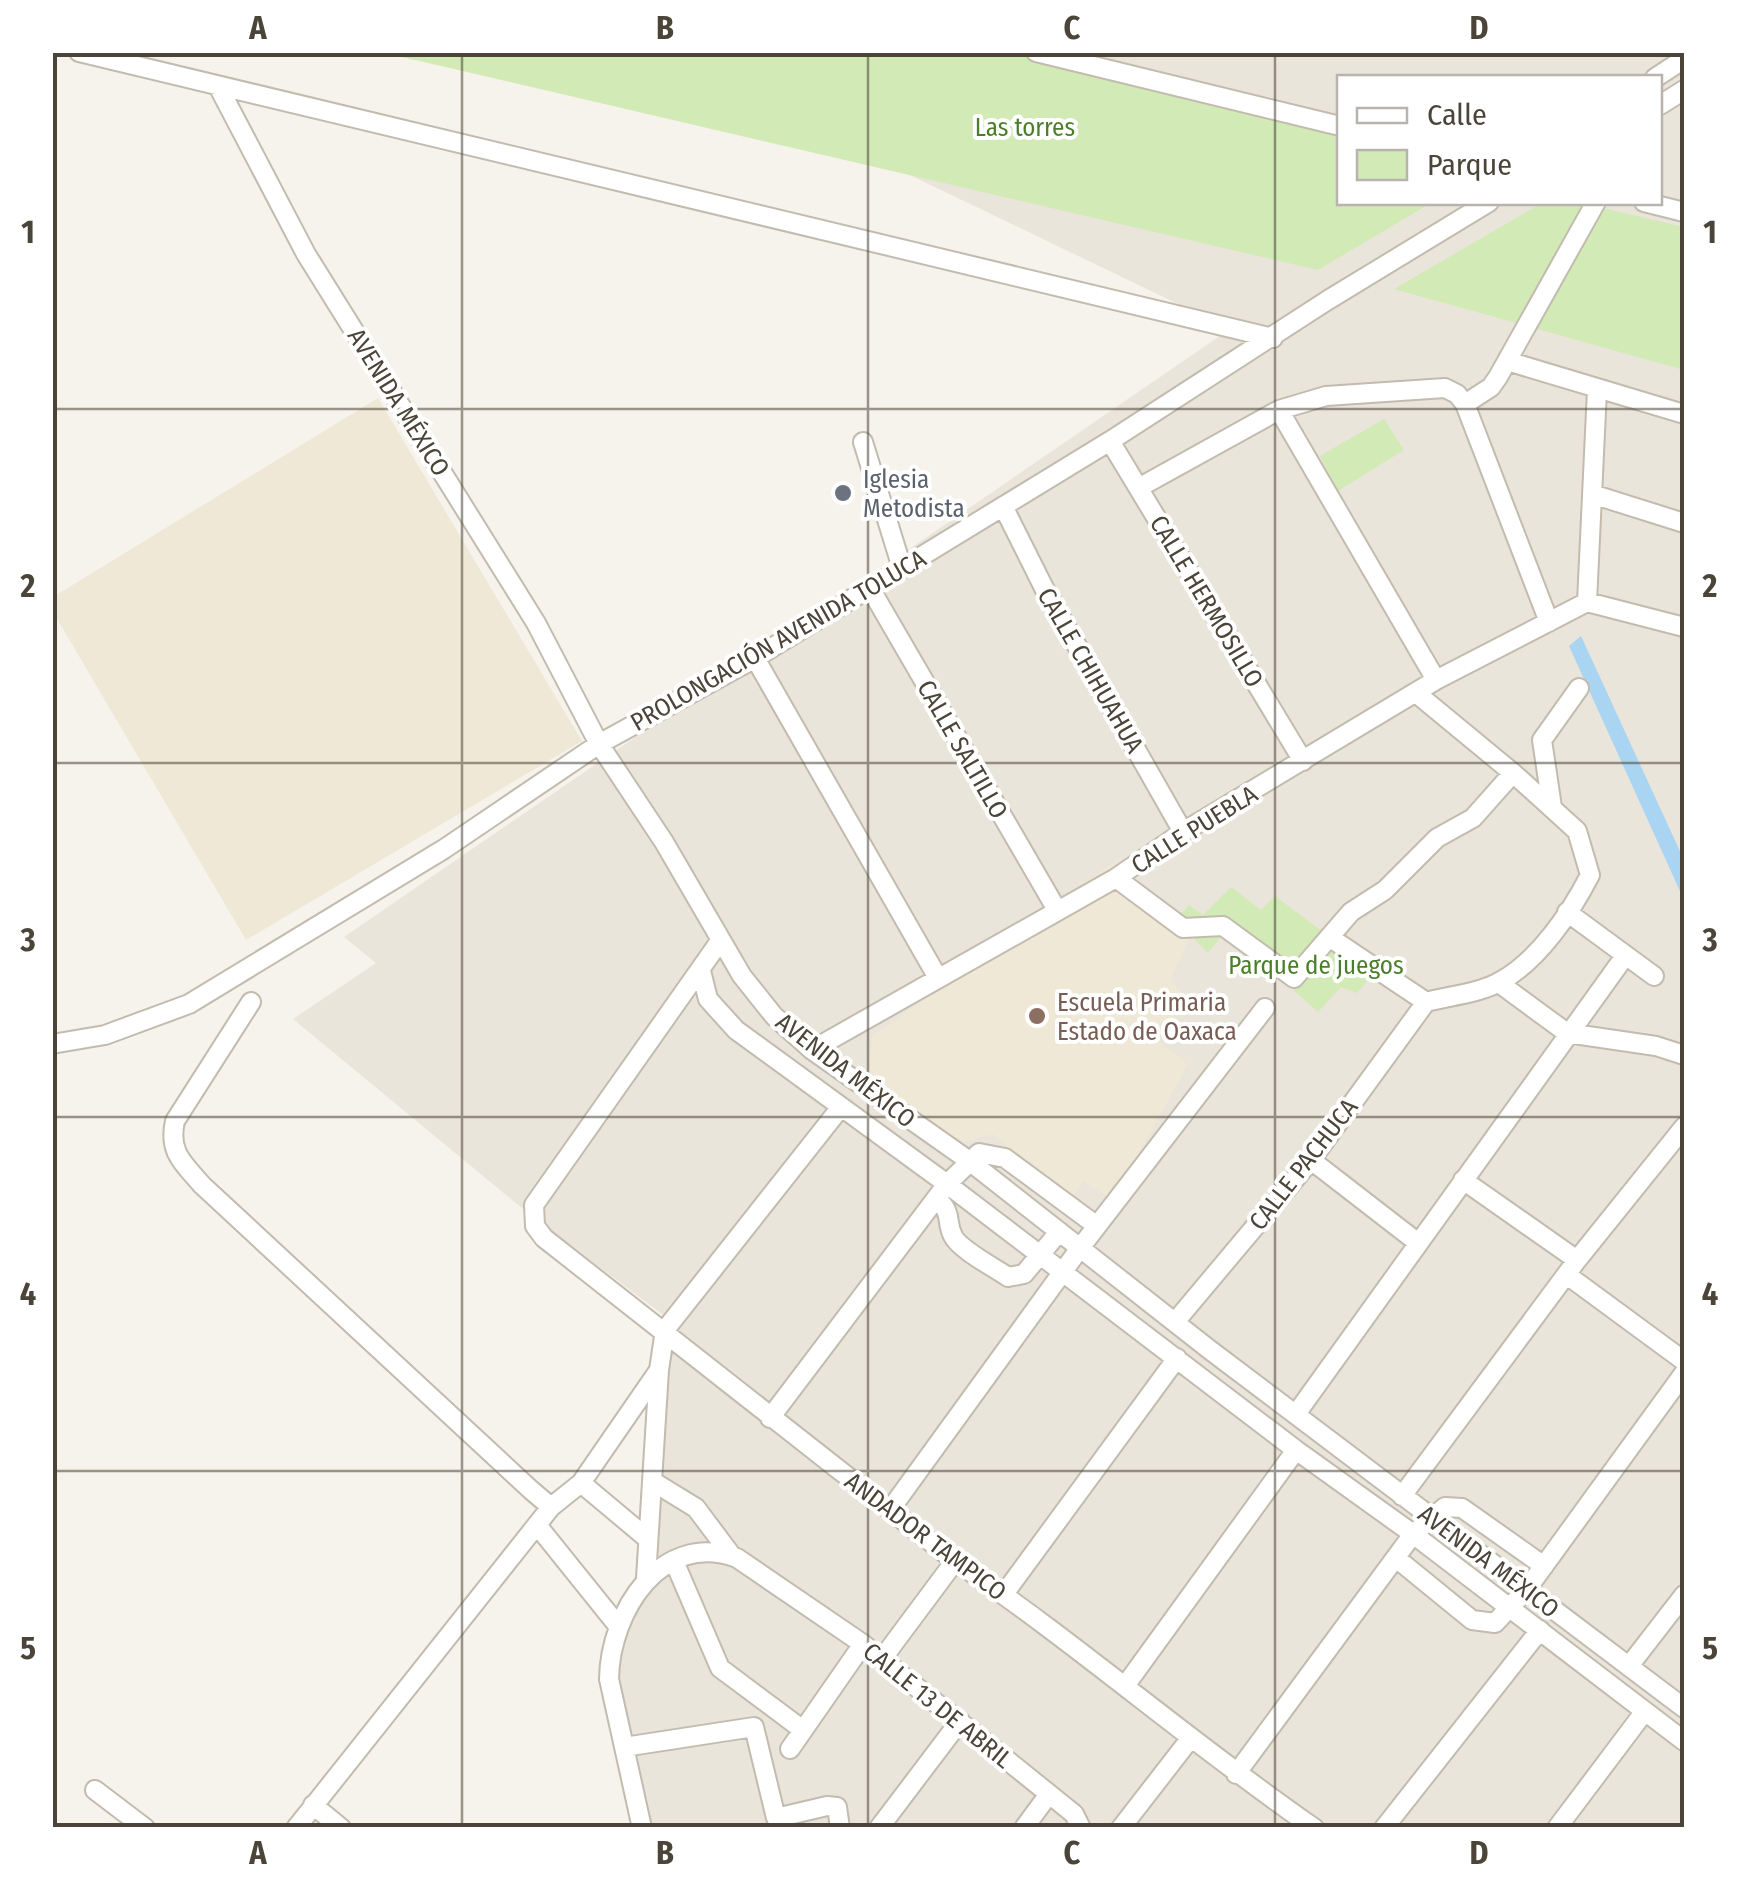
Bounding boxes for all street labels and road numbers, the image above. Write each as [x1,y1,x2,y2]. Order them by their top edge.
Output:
street label: AVENIDA MÉXICO [341,323,456,482]
street label: CALLE HERMOSILLO [1143,510,1269,693]
street label: PROLONGACIÓN AVENIDA TOLUCA [625,543,931,738]
street label: CALLE CHIHUAHUA [1031,583,1150,758]
street label: CALLE SALTILLO [910,675,1014,824]
street label: CALLE PUEBLA [1126,779,1263,880]
street label: AVENIDA MÉXICO [770,1006,922,1134]
street label: CALLE PACHUCA [1243,1093,1364,1236]
street label: ANDADOR TAMPICO [839,1466,1012,1607]
street label: AVENIDA MÉXICO [1412,1498,1565,1624]
street label: CALLE 13 DE ABRIL [857,1637,1018,1775]

